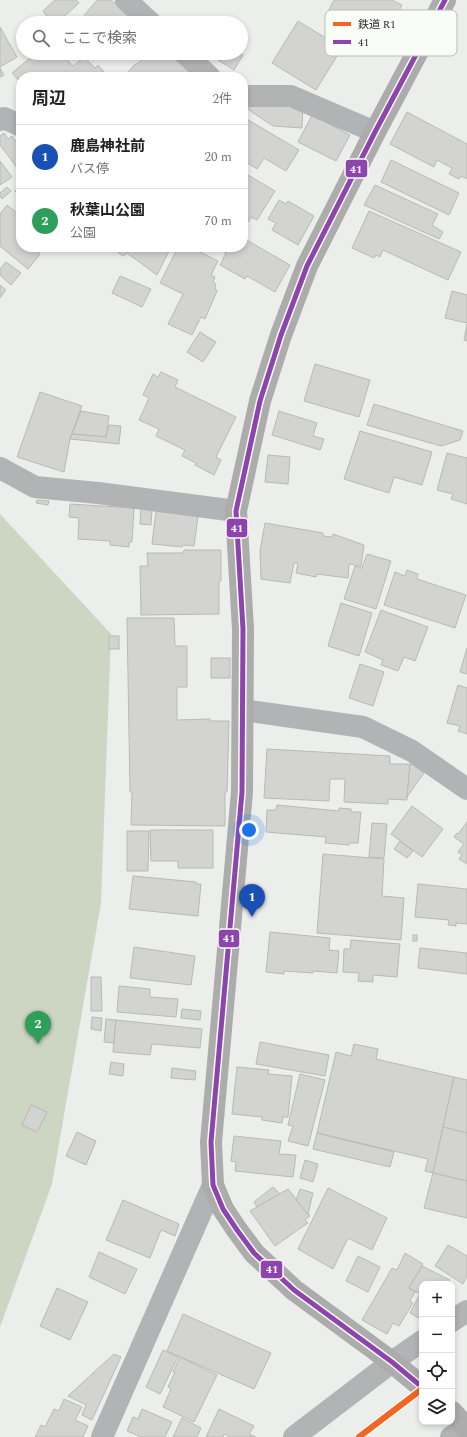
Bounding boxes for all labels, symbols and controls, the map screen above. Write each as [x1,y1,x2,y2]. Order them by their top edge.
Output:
legend [325,10,457,56]
search box [16,16,248,60]
text: 鉄道 R1 [358,16,396,33]
icon: search [30,27,52,49]
text: ここで検索 [62,27,137,50]
text: 41 [358,34,369,51]
text: 周辺 [32,86,66,112]
text: 2件 [212,89,232,109]
text: 鹿島神社前 [70,135,145,158]
text: 1 [41,147,49,167]
text: 20 m [205,147,232,167]
text: バス停 [70,159,109,179]
line badge: 41 [345,159,368,178]
text: 41 [350,161,362,178]
text: 秋葉山公園 [70,199,145,222]
text: 2 [41,211,49,231]
text: 70 m [205,211,232,231]
text: 公園 [70,223,96,243]
line badge: 41 [226,518,248,538]
text: 41 [231,520,243,537]
your location [239,820,259,840]
pin: 1 [239,884,265,917]
line badge: 41 [218,929,240,948]
text: 41 [223,930,235,947]
pin: 2 [25,1011,51,1044]
line badge: 41 [260,1260,283,1279]
text: 41 [266,1261,278,1278]
map controls [419,1281,455,1425]
button: + [419,1281,455,1317]
button: − [419,1317,455,1353]
button: locate [419,1353,455,1389]
button: layers [419,1389,455,1425]

